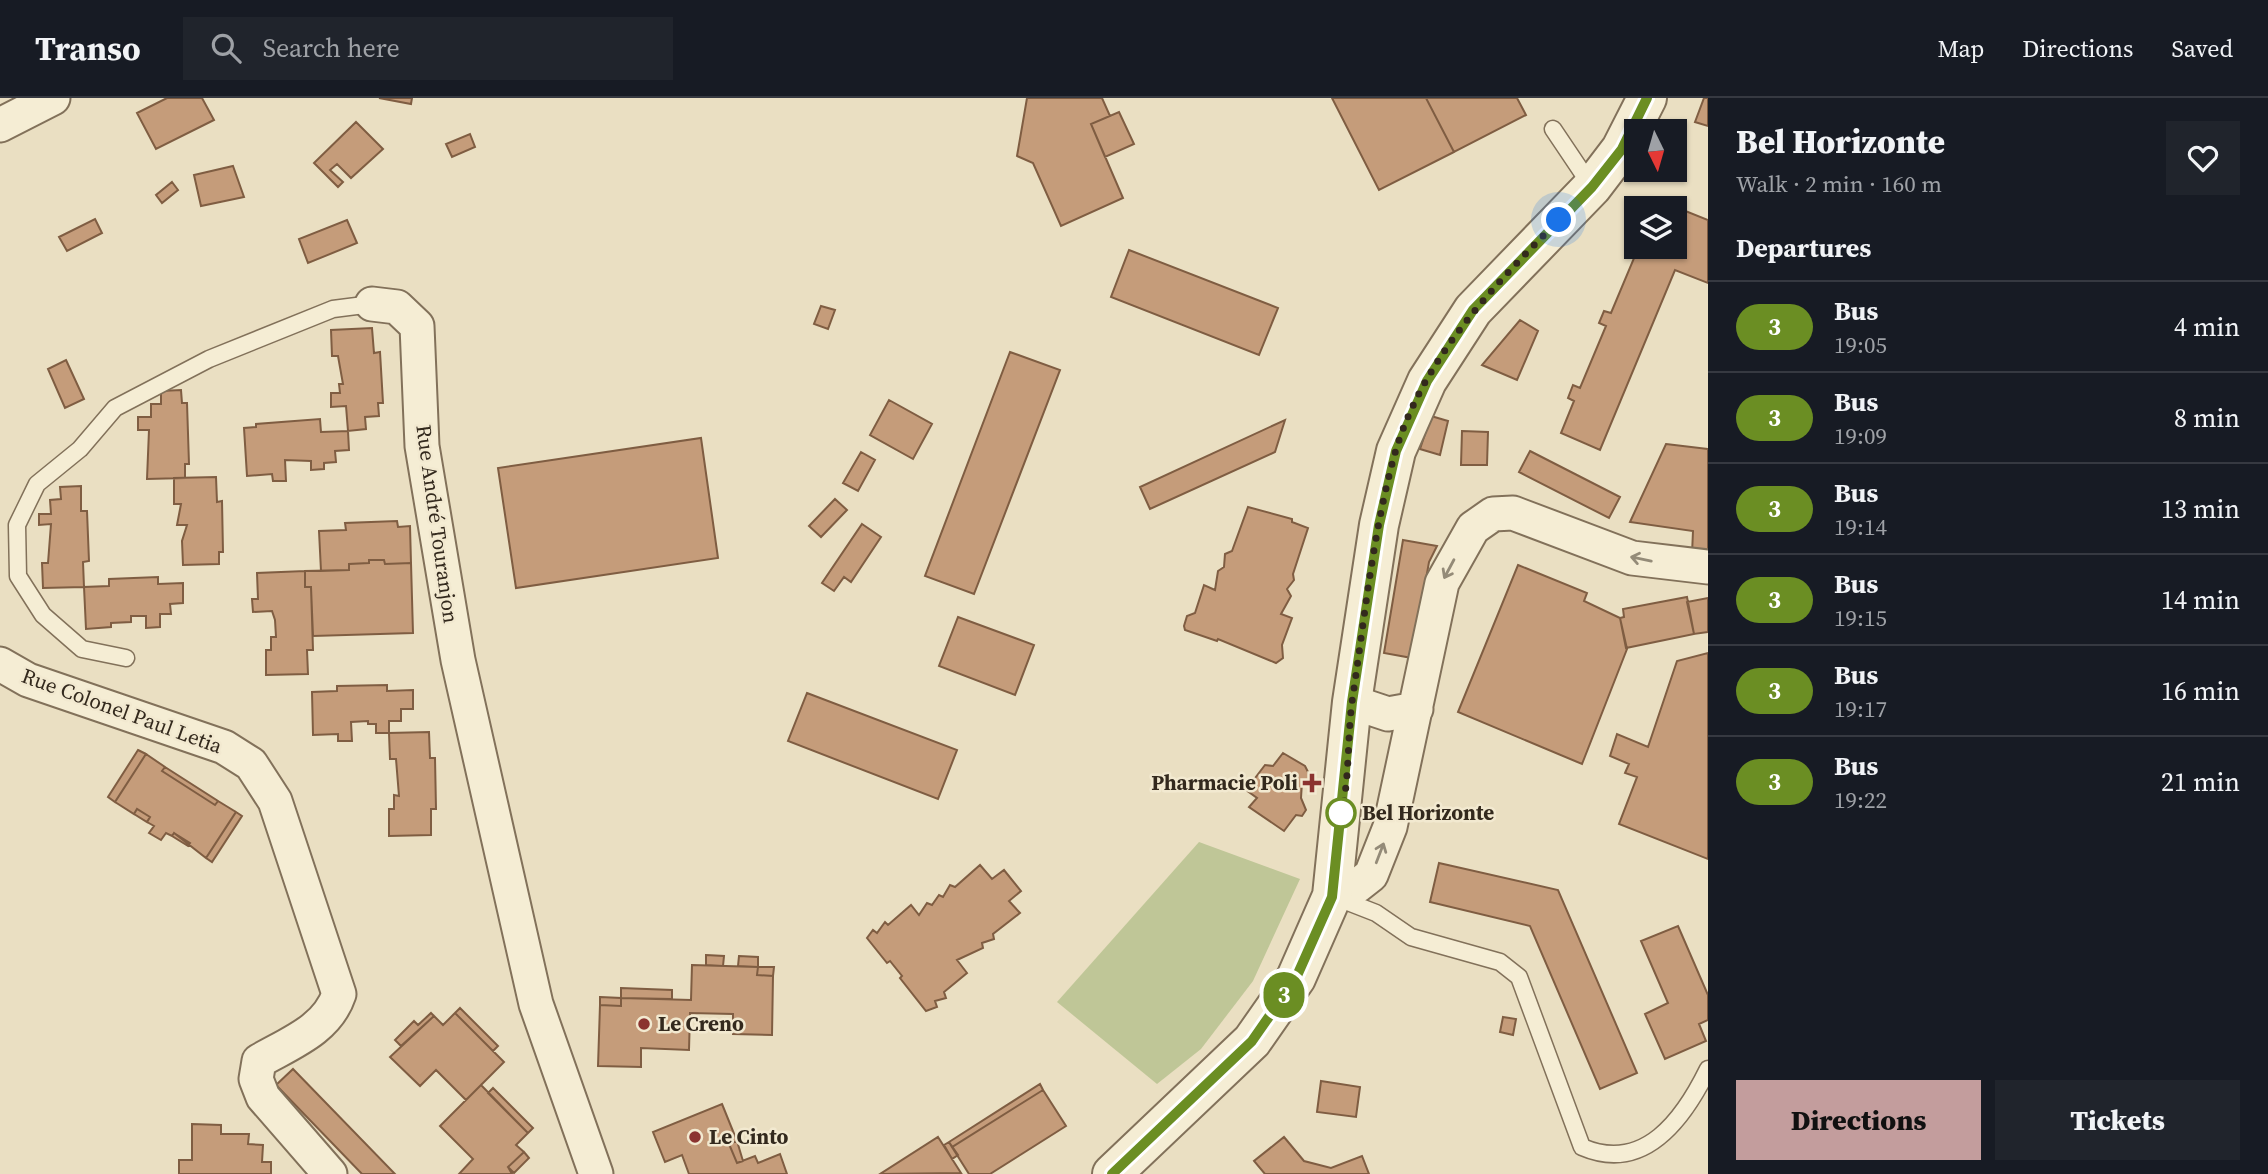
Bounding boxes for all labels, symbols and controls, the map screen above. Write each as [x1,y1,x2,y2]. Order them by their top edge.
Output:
search box [183,17,673,80]
text: Transo [35,26,141,71]
icon: search [207,29,245,67]
text: Search here [263,30,400,66]
text: Map [1937,32,1984,65]
text: Directions [2022,32,2133,65]
text: Saved [2171,32,2233,65]
north arrow [1624,119,1687,182]
map controls [1624,119,1687,259]
text: Bel Horizonte [1736,119,1945,164]
button: heart [2166,121,2240,195]
text: Walk · 2 min · 160 m [1736,168,1942,200]
button: layers [1624,196,1687,259]
your location [1541,202,1576,237]
text: Departures [1736,230,1871,266]
text: Bus [1834,293,1878,329]
text: 4 min [2174,309,2240,345]
text: 3 [1768,310,1781,343]
text: 19:05 [1834,329,1887,361]
text: Bus [1834,384,1878,420]
text: 8 min [2174,400,2240,436]
text: 3 [1768,401,1781,434]
text: 19:09 [1834,420,1887,452]
street label: Rue André Touranjon [409,423,466,625]
text: Bus [1834,475,1878,511]
text: 13 min [2161,491,2240,527]
text: 3 [1768,492,1781,525]
text: 19:14 [1834,511,1887,543]
one-way arrow [1630,551,1652,564]
one-way arrow [1442,558,1455,579]
text: Bus [1834,566,1878,602]
text: 14 min [2161,582,2240,618]
text: 3 [1768,583,1781,616]
text: 19:15 [1834,602,1887,634]
text: Bus [1834,657,1878,693]
street label: Rue Colonel Paul Letia [18,661,227,760]
text: 16 min [2161,673,2240,709]
text: 3 [1768,674,1781,707]
text: 19:17 [1834,693,1887,725]
text: Bus [1834,748,1878,784]
text: 21 min [2161,764,2240,800]
text: 3 [1768,765,1781,798]
place label: Pharmacie Poli [1151,768,1298,797]
marker: Pharmacie Poli [1304,775,1320,791]
text: 19:22 [1834,784,1887,816]
marker: Bel Horizonte [1326,798,1356,828]
place label: Bel Horizonte [1362,798,1494,827]
one-way arrow [1374,843,1387,865]
line badge: 3 [1261,972,1307,1018]
text: 3 [1277,978,1291,1011]
place label: Le Creno [658,1009,744,1038]
marker: Le Creno [636,1016,652,1032]
button: Directions [1736,1080,1981,1160]
button: Tickets [1995,1080,2240,1160]
place label: Le Cinto [709,1122,789,1151]
marker: Le Cinto [687,1129,703,1145]

